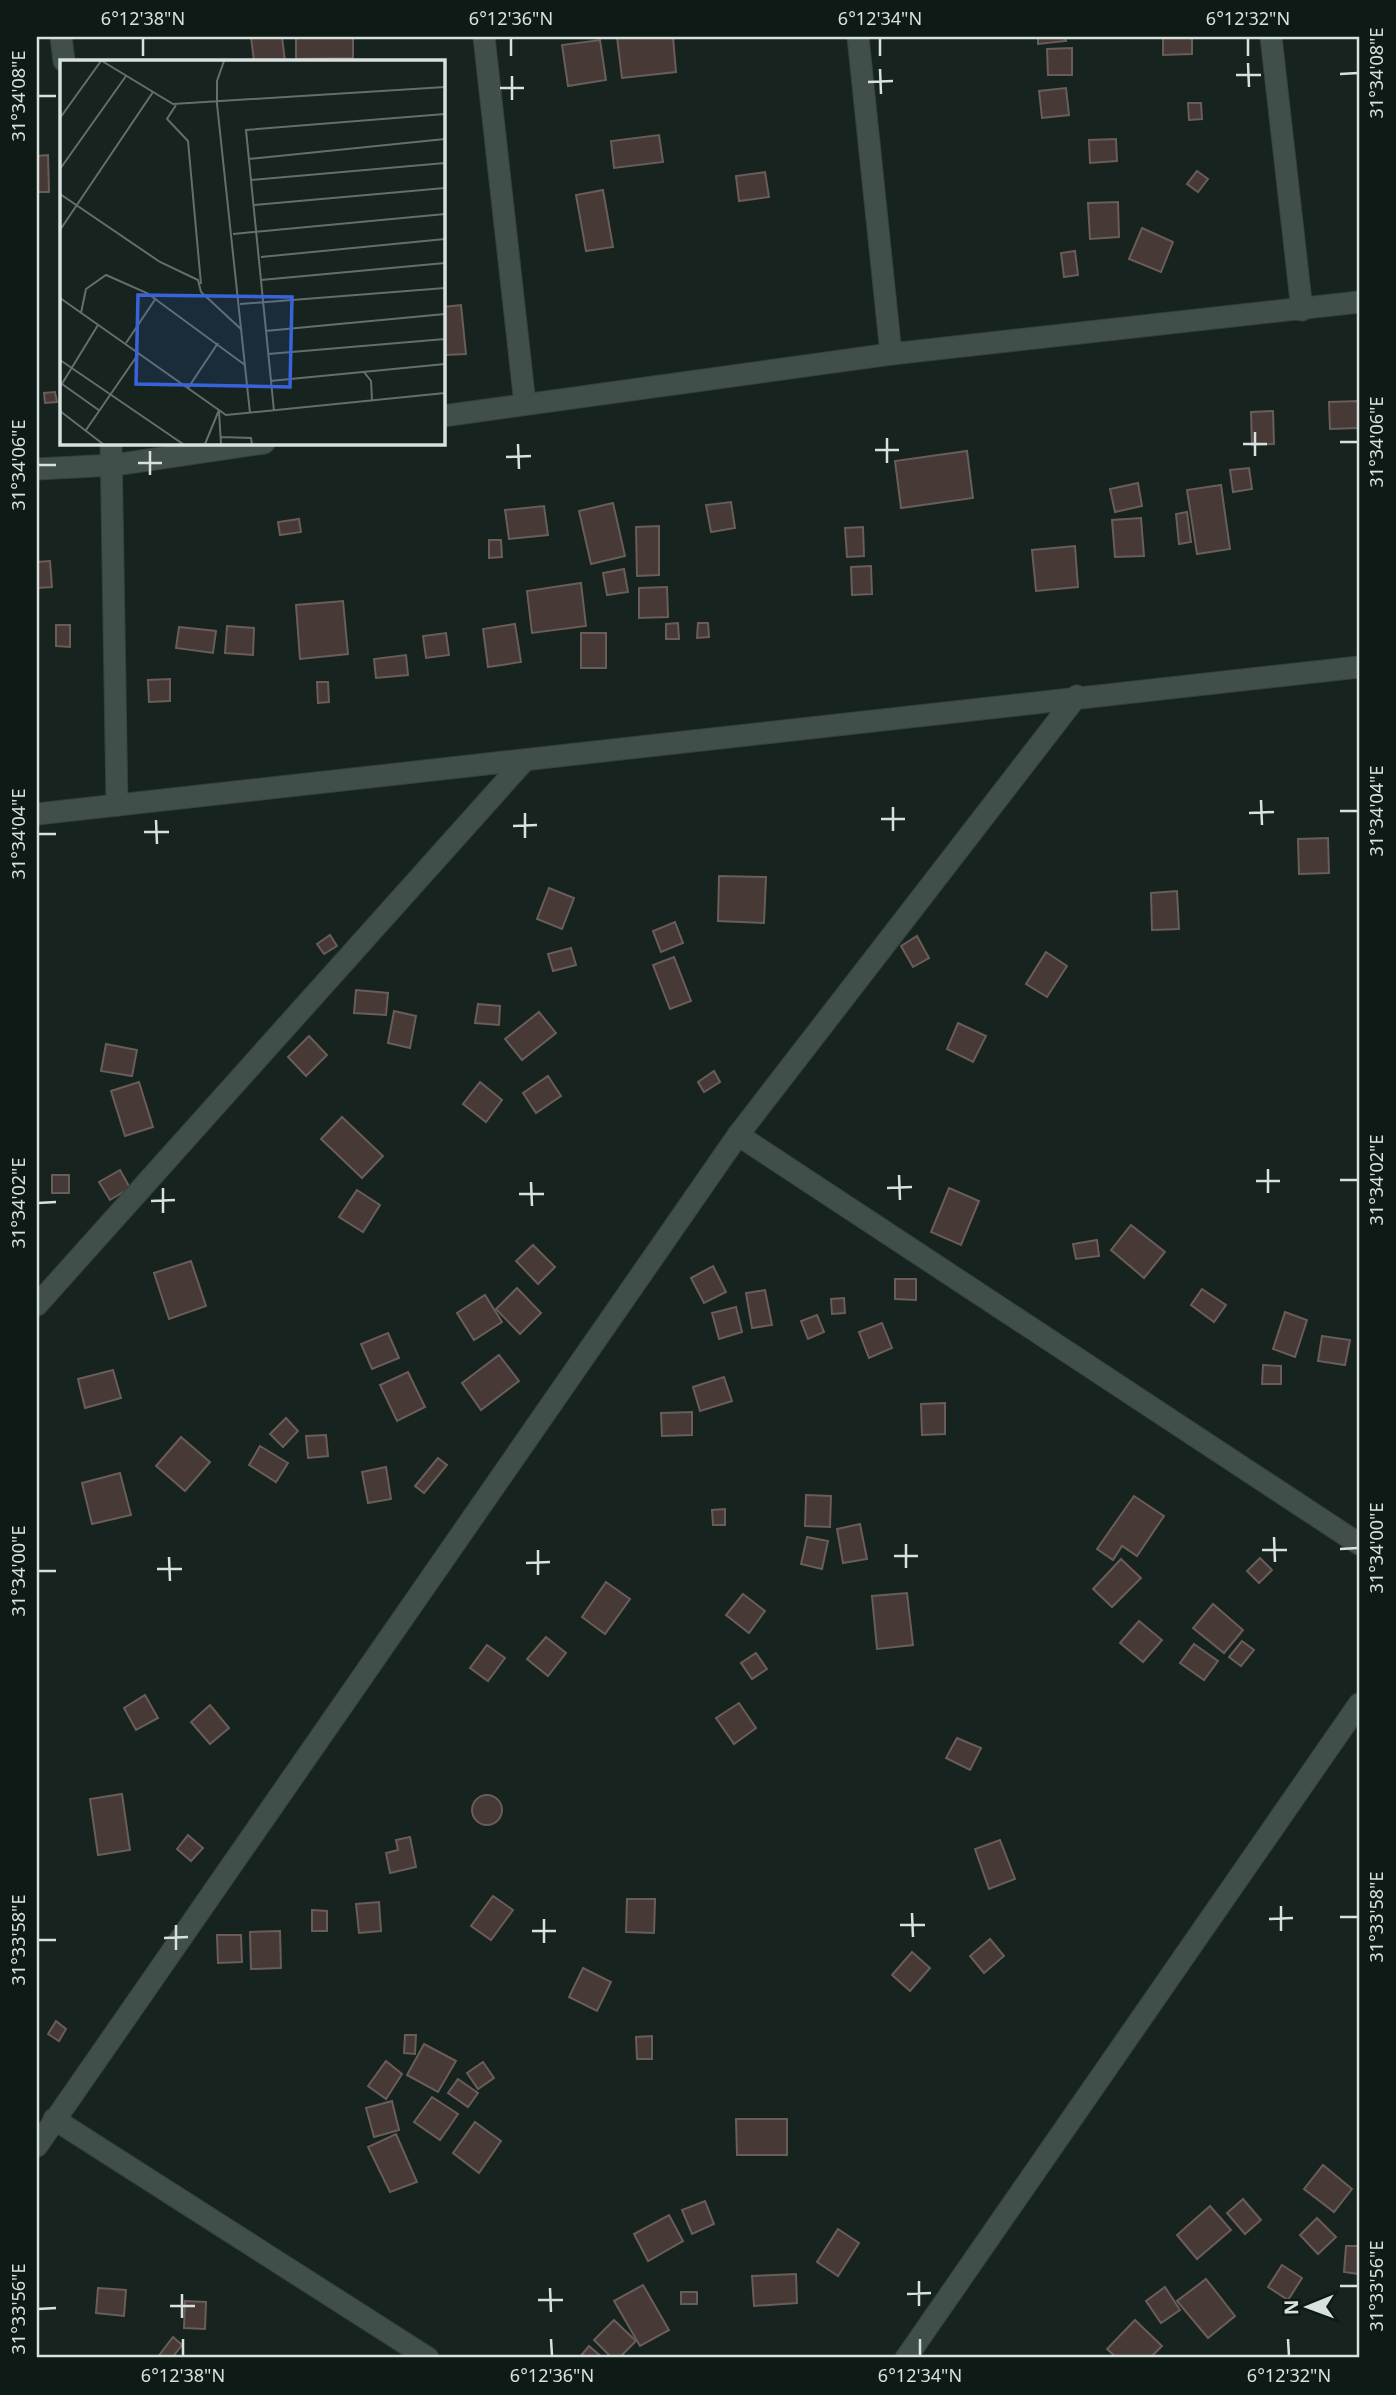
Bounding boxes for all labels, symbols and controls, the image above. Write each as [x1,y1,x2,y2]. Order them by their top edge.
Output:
text: 6°12'38"N [101,6,185,30]
text: 6°12'36"N [469,6,553,30]
text: 6°12'34"N [838,6,922,30]
text: 6°12'32"N [1206,6,1290,30]
text: 31°34'08"E [1364,28,1388,118]
text: 31°34'08"E [6,51,30,141]
inset map [60,60,444,444]
text: 31°34'06"E [1364,397,1388,487]
text: 31°34'06"E [6,420,30,510]
text: 31°34'04"E [1364,766,1388,856]
text: 31°34'04"E [6,789,30,879]
text: 31°34'02"E [1364,1135,1388,1225]
text: 31°34'02"E [6,1158,30,1248]
text: 31°34'00"E [1364,1503,1388,1593]
text: 31°34'00"E [6,1526,30,1616]
text: 31°33'58"E [1364,1872,1388,1962]
text: 31°33'58"E [6,1895,30,1985]
text: 31°33'56"E [1364,2241,1388,2331]
text: 31°33'56"E [6,2264,30,2354]
north arrow [1274,2272,1344,2342]
text: N [1278,2299,1304,2315]
text: 6°12'38"N [141,2363,225,2387]
text: 6°12'36"N [510,2363,594,2387]
text: 6°12'34"N [878,2363,962,2387]
text: 6°12'32"N [1247,2363,1331,2387]

